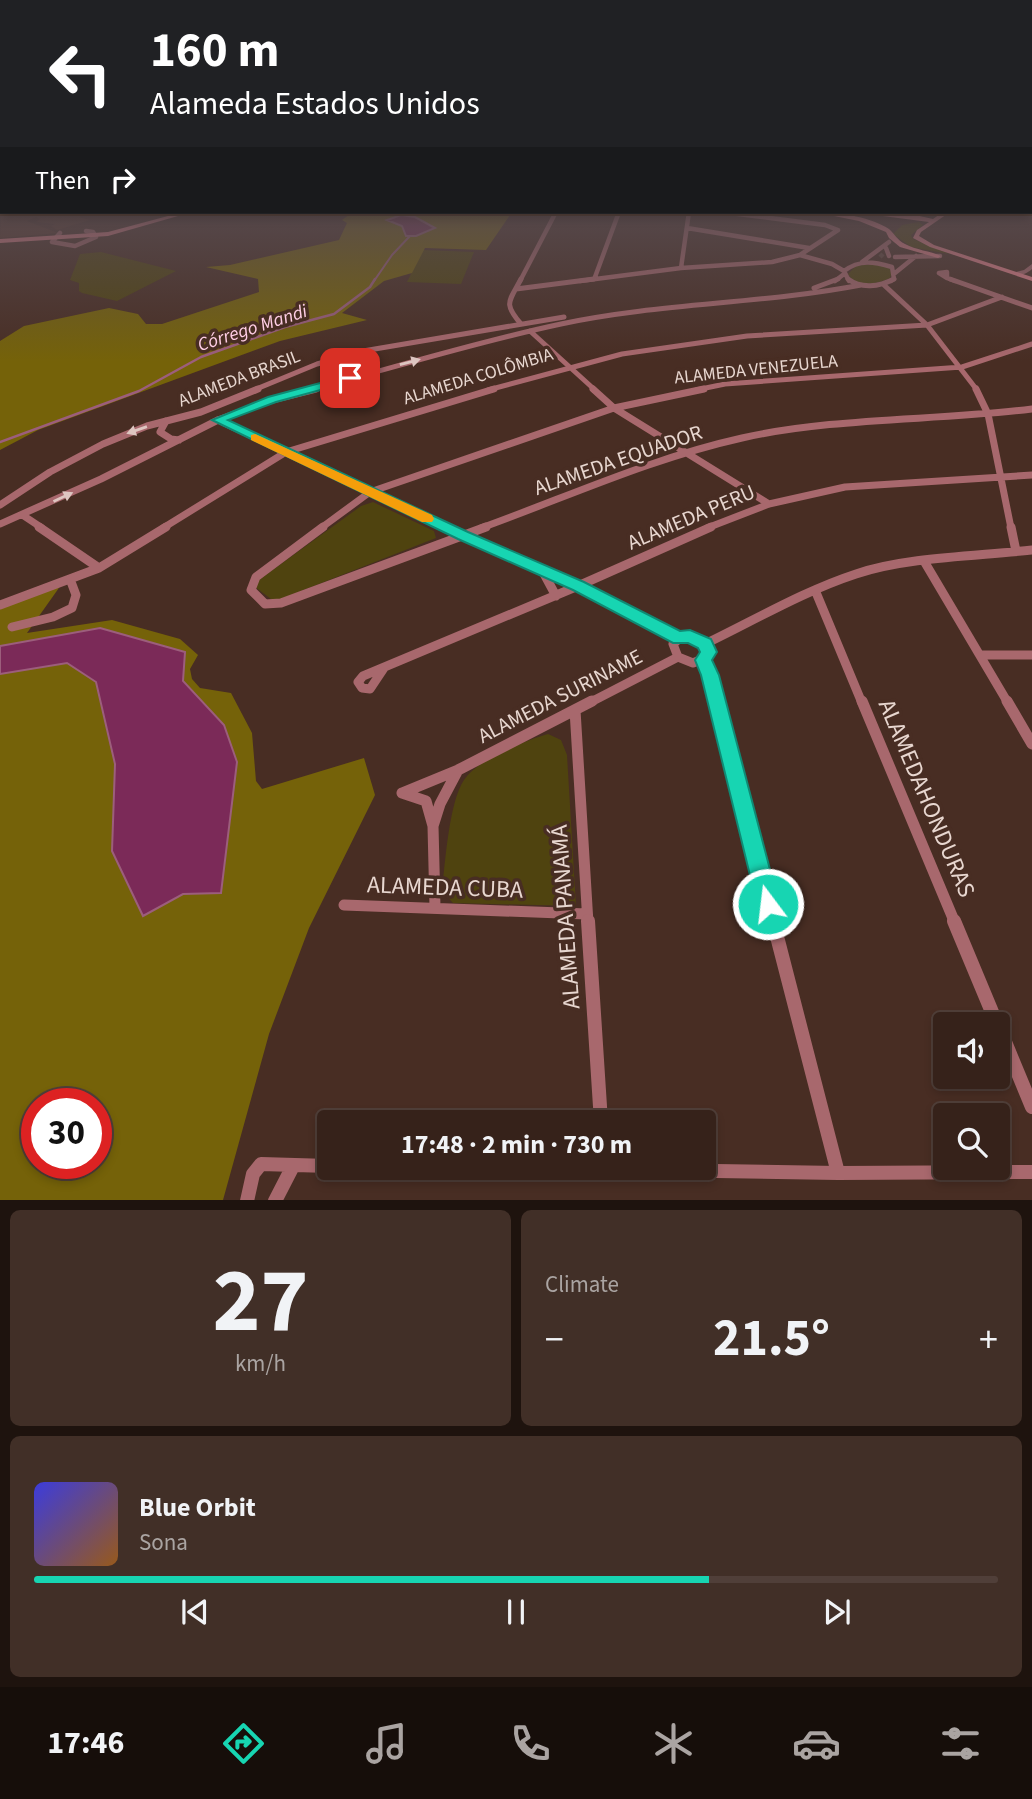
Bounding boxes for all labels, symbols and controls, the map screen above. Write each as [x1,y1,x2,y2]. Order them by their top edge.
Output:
text: 160 m [150,16,279,86]
icon: left [35,28,126,119]
text: Alameda Estados Unidos [150,81,480,127]
icon: right [104,161,142,199]
text: Then [35,162,90,199]
water label: Córrego Mandi [194,298,311,359]
street label: ALAMEDA COLÔMBIA [400,342,556,411]
street label: ALAMEDA BRASIL [175,344,304,413]
pin [320,348,380,408]
street label: ALAMEDA VENEZUELA [673,348,839,391]
one-way arrow [399,356,421,367]
icon: arrive [331,359,369,397]
street label: ALAMEDA EQUADOR [530,417,706,503]
one-way arrow [126,425,147,436]
street label: ALAMEDA PERU [622,477,760,557]
one-way arrow [53,492,73,503]
street label: ALAMEDA SURINAME [472,641,648,751]
street label: ALAMEDAHONDURAS [869,694,984,903]
street label: ALAMEDA PANAMÁ [542,824,589,1010]
street label: ALAMEDA CUBA [366,867,524,908]
position arrow [731,867,805,941]
map controls [933,1012,1010,1180]
button: sound [933,1012,1010,1089]
speed limit sign: 30 [21,1088,112,1179]
button: search [933,1103,1010,1180]
text: 17:48 · 2 min · 730 m [401,1126,632,1163]
text: 27 [212,1237,309,1366]
text: Climate [545,1268,619,1301]
text: 21.5° [713,1302,830,1376]
text: − [545,1313,564,1367]
text: + [979,1313,998,1367]
text: km/h [235,1347,286,1380]
text: Blue Orbit [139,1489,256,1526]
text: Sona [139,1526,188,1559]
icon: previous [176,1593,214,1631]
icon: pause [497,1593,535,1631]
icon: next [818,1593,856,1631]
icon: directions [219,1719,268,1768]
icon: music [362,1719,411,1768]
icon: phone [506,1719,555,1768]
icon: climate [649,1719,698,1768]
icon: car [792,1719,841,1768]
icon: filters [936,1719,985,1768]
text: 17:46 [47,1720,124,1766]

